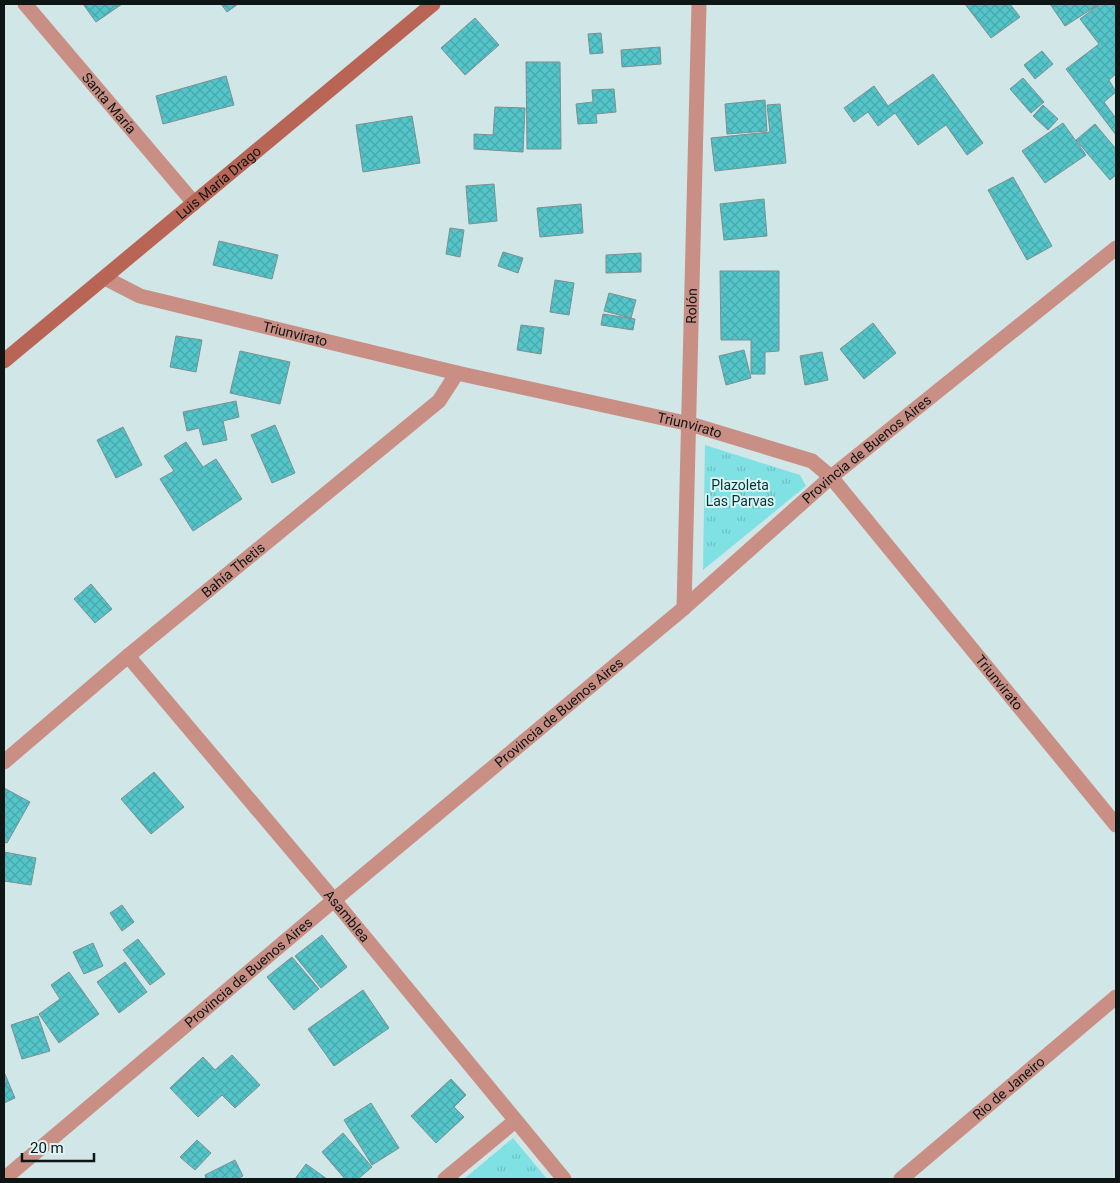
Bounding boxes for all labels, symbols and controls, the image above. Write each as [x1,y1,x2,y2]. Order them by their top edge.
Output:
street label: Santa María [79,69,140,137]
street label: Luis María Drago [173,143,264,222]
street label: Rolón [683,288,700,324]
street label: Triunvirato [261,318,329,349]
street label: Provincia de Buenos Aires [799,392,934,507]
street label: Triunvirato [656,409,724,441]
park label: Plazoleta Las Parvas [706,477,774,509]
street label: Bahía Thetis [198,539,268,600]
street label: Triunvirato [972,652,1026,713]
street label: Provincia de Buenos Aires [492,654,626,770]
street label: Asamblea [321,887,373,945]
street label: Provincia de Buenos Aires [181,914,315,1031]
street label: Rio de Janeiro [970,1053,1048,1123]
scale bar [22,1130,95,1162]
text: 20 m [30,1139,64,1157]

